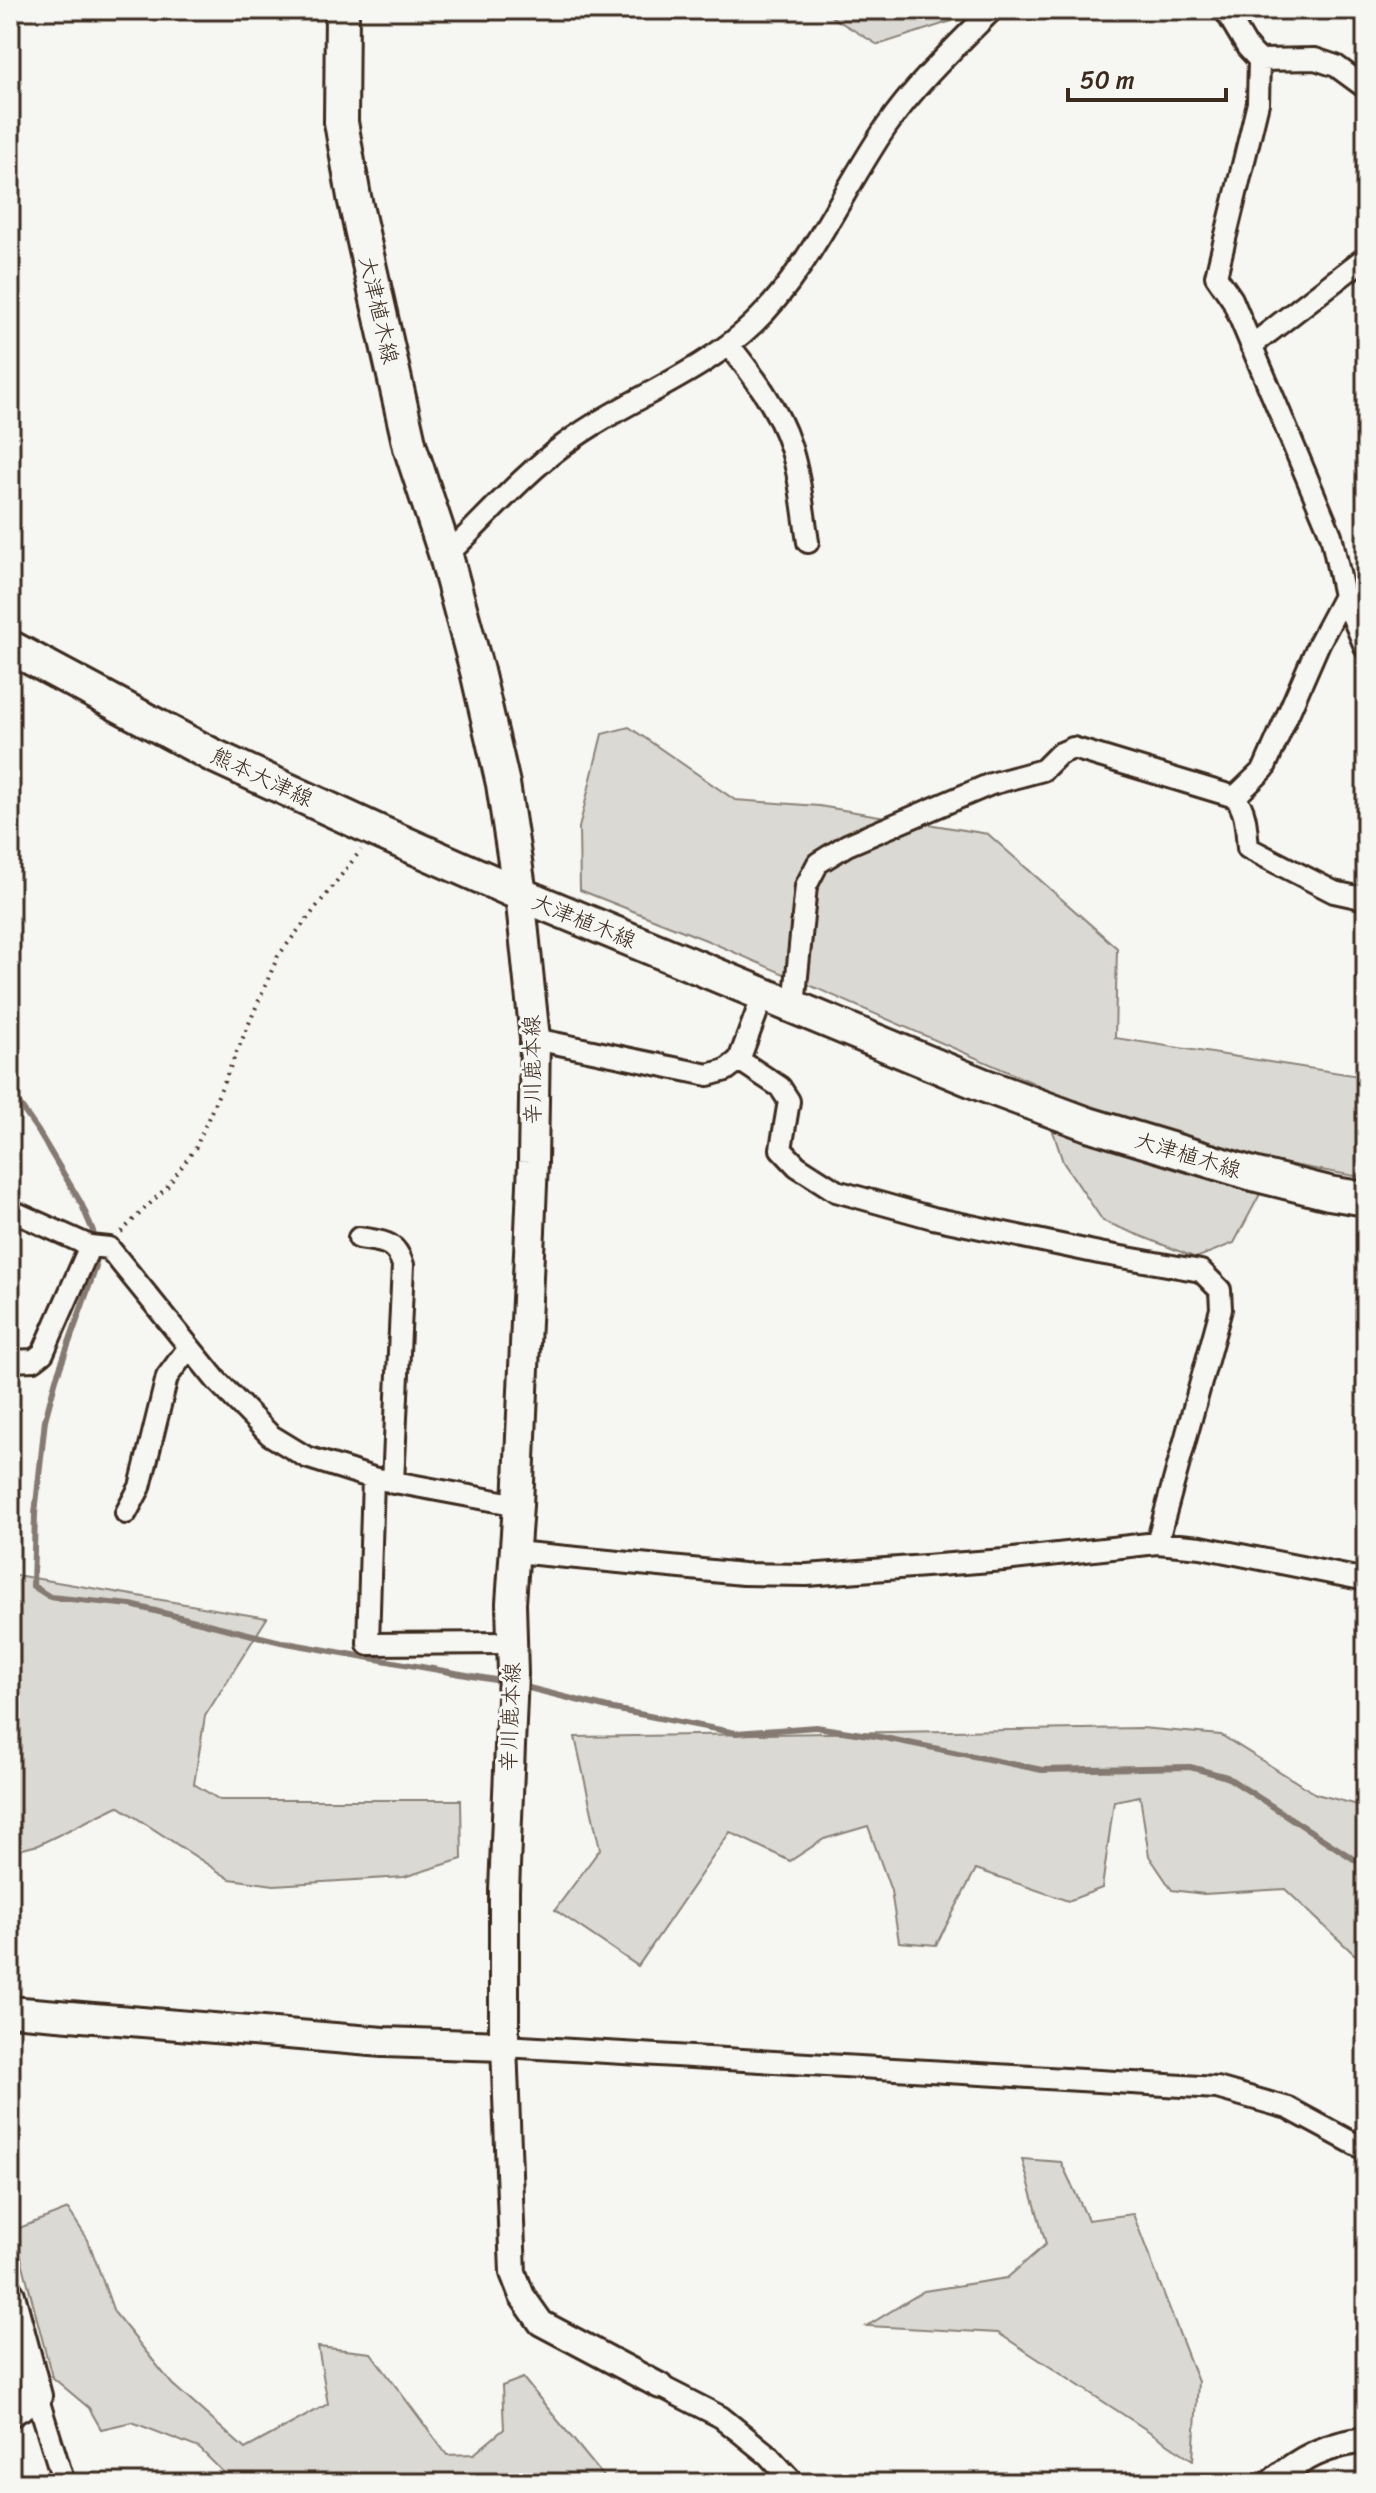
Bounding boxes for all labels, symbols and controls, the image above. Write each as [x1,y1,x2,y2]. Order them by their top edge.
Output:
scale bar [1068,52,1226,102]
text: 50 m [1080,59,1135,101]
street label: 大津植木線 [348,252,410,368]
street label: 熊本大津線 [204,736,320,818]
street label: 大津植木線 [526,882,642,960]
street label: 辛川鹿本線 [512,1015,552,1125]
street label: 大津植木線 [1130,1120,1246,1190]
street label: 辛川鹿本線 [489,1661,531,1773]

